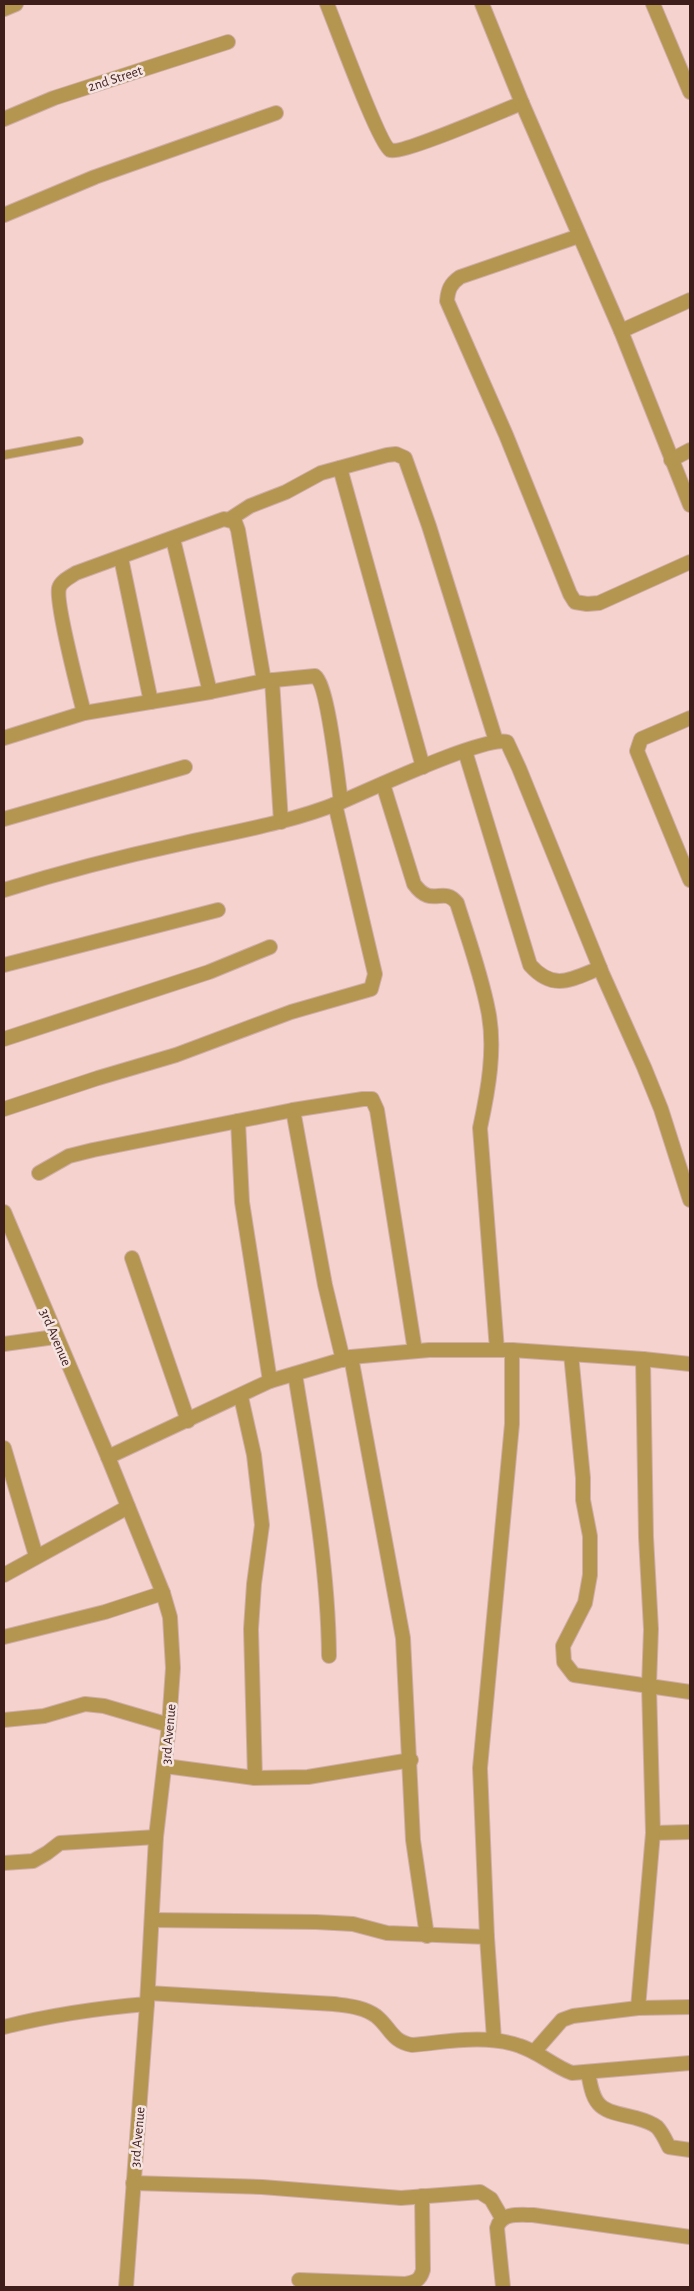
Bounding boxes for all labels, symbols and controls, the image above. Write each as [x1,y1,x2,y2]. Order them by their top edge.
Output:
street label: 2nd Street [86,63,145,94]
street label: 3rd Avenue [37,1307,73,1368]
street label: 3rd Avenue [159,1703,179,1765]
street label: 3rd Avenue [128,2106,148,2168]

